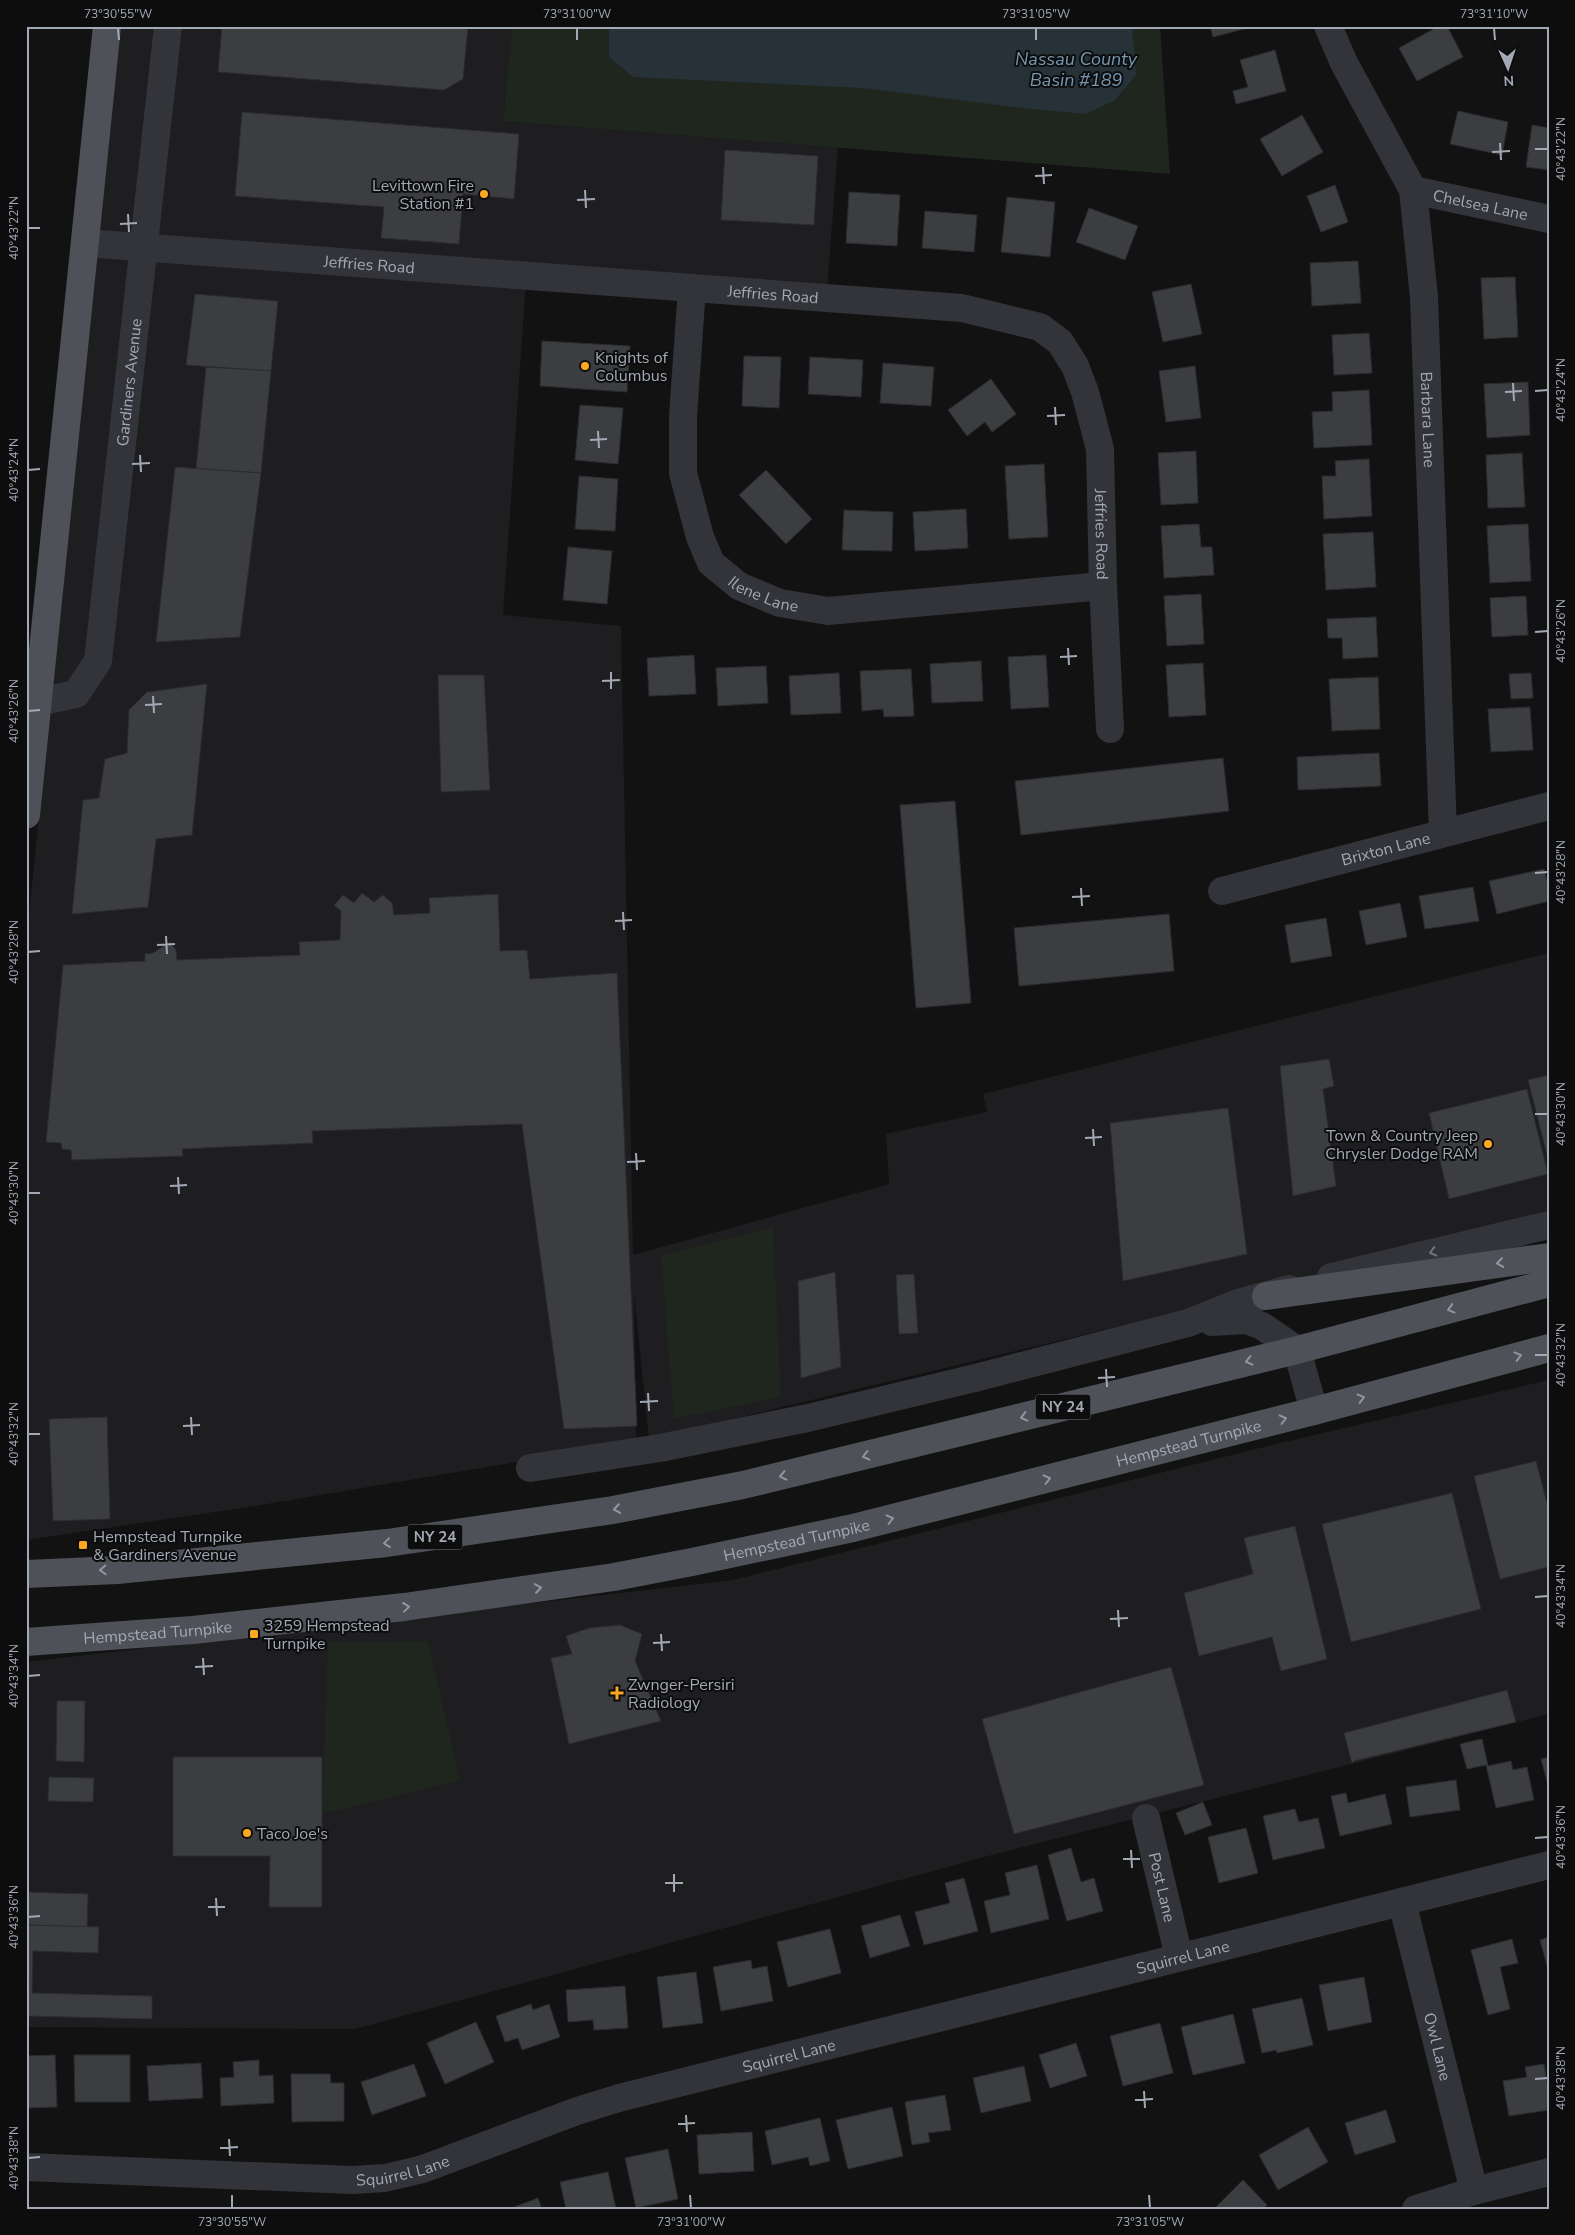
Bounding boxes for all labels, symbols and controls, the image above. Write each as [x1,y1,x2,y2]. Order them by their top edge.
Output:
text: 73°30'55"W [84,6,152,22]
text: 73°31'00"W [543,6,611,22]
text: 73°31'05"W [1002,6,1070,22]
text: 73°31'10"W [1460,6,1528,22]
north arrow [1482,42,1532,92]
water label: Nassau County Basin #189 [1015,47,1138,92]
text: N [1503,71,1514,90]
text: 40°43'22"N [1553,117,1569,181]
place label: Levittown Fire Station #1 [372,175,474,215]
street label: Chelsea Lane [1431,185,1530,226]
marker: Levittown Fire Station #1 [478,188,490,200]
text: 40°43'22"N [6,196,22,260]
street label: Jeffries Road [322,251,415,279]
street label: Jeffries Road [726,281,819,309]
street label: Gardiners Avenue [112,317,148,447]
place label: Knights of Columbus [595,347,668,387]
text: 40°43'24"N [1553,358,1569,422]
marker: Knights of Columbus [579,360,591,372]
street label: Barbara Lane [1415,371,1440,468]
text: 40°43'24"N [6,438,22,502]
street label: Jeffries Road [1089,487,1113,580]
street label: Ilene Lane [723,571,800,618]
text: 40°43'26"N [1553,599,1569,663]
text: 40°43'26"N [6,679,22,743]
street label: Brixton Lane [1339,827,1433,872]
text: 40°43'28"N [1553,840,1569,904]
text: 40°43'28"N [6,920,22,984]
text: 40°43'30"N [1553,1082,1569,1146]
place label: Town & Country Jeep Chrysler Dodge RAM [1325,1125,1478,1165]
marker: Town & Country Jeep Chrysler Dodge RAM [1482,1138,1494,1150]
text: 40°43'30"N [6,1161,22,1225]
one-way arrow [1429,1246,1438,1257]
one-way arrow [1496,1258,1505,1268]
one-way arrow [1446,1303,1455,1314]
text: 40°43'32"N [1553,1323,1569,1387]
one-way arrow [1514,1351,1523,1362]
one-way arrow [1245,1355,1254,1366]
road number: NY 24 [1036,1394,1090,1420]
one-way arrow [1357,1394,1365,1404]
text: 40°43'32"N [6,1402,22,1466]
one-way arrow [1019,1411,1028,1422]
one-way arrow [1279,1414,1288,1425]
street label: Hempstead Turnpike [1114,1415,1264,1473]
one-way arrow [861,1450,870,1461]
one-way arrow [778,1471,787,1481]
one-way arrow [1043,1474,1052,1485]
one-way arrow [613,1503,621,1513]
street label: Hempstead Turnpike [721,1514,872,1567]
one-way arrow [885,1514,894,1525]
road number: NY 24 [408,1524,462,1550]
place label: Hempstead Turnpike & Gardiners Avenue [93,1526,242,1566]
one-way arrow [383,1537,391,1548]
marker: Hempstead Turnpike & Gardiners Avenue [77,1539,89,1551]
text: 40°43'34"N [1553,1564,1569,1628]
one-way arrow [99,1565,107,1576]
one-way arrow [534,1583,542,1594]
one-way arrow [402,1602,410,1613]
place label: 3259 Hempstead Turnpike [264,1615,390,1655]
street label: Hempstead Turnpike [83,1616,233,1650]
marker: 3259 Hempstead Turnpike [248,1628,260,1640]
text: 40°43'34"N [6,1644,22,1708]
place label: Zwnger-Persiri Radiology [628,1674,734,1714]
marker: Zwnger-Persiri Radiology [610,1686,624,1700]
text: 40°43'36"N [1553,1805,1569,1869]
place label: Taco Joe's [257,1823,328,1845]
marker: Taco Joe's [241,1827,253,1839]
street label: Post Lane [1143,1850,1180,1924]
text: 40°43'36"N [6,1885,22,1949]
street label: Squirrel Lane [1134,1935,1232,1980]
street label: Owl Lane [1418,2010,1456,2083]
street label: Squirrel Lane [740,2034,838,2079]
text: 40°43'38"N [1553,2046,1569,2110]
text: 40°43'38"N [6,2126,22,2190]
street label: Squirrel Lane [355,2150,453,2192]
text: 73°30'55"W [198,2214,266,2230]
text: 73°31'00"W [657,2214,725,2230]
text: 73°31'05"W [1116,2214,1184,2230]

